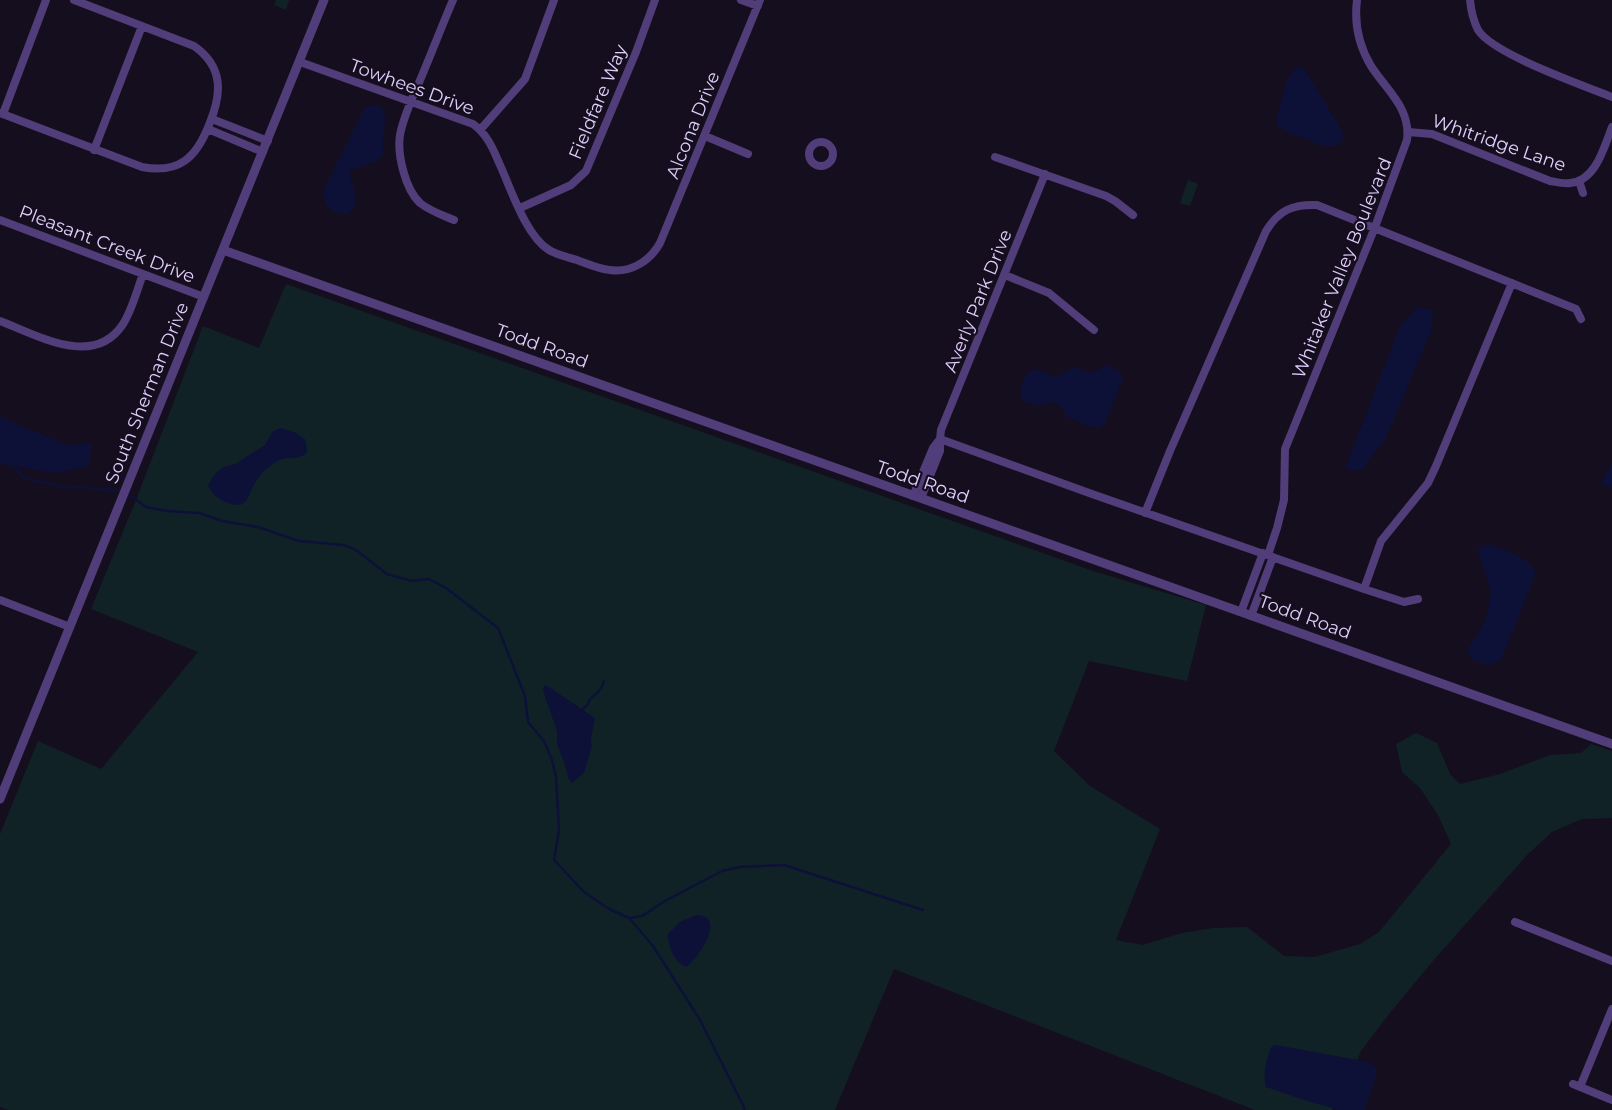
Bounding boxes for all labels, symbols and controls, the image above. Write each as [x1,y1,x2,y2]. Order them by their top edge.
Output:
street label: Fieldfare Way [564,41,632,163]
street label: Towhees Drive [347,54,477,120]
street label: Alcona Drive [662,68,725,182]
street label: Whitridge Lane [1429,110,1569,176]
street label: Whitaker Valley Boulevard [1288,154,1396,382]
street label: Pleasant Creek Drive [16,200,198,288]
street label: Averly Park Drive [939,226,1017,376]
street label: South Sherman Drive [101,299,194,487]
street label: Todd Road [493,319,591,373]
street label: Todd Road [874,456,972,508]
street label: Todd Road [1256,590,1354,644]

